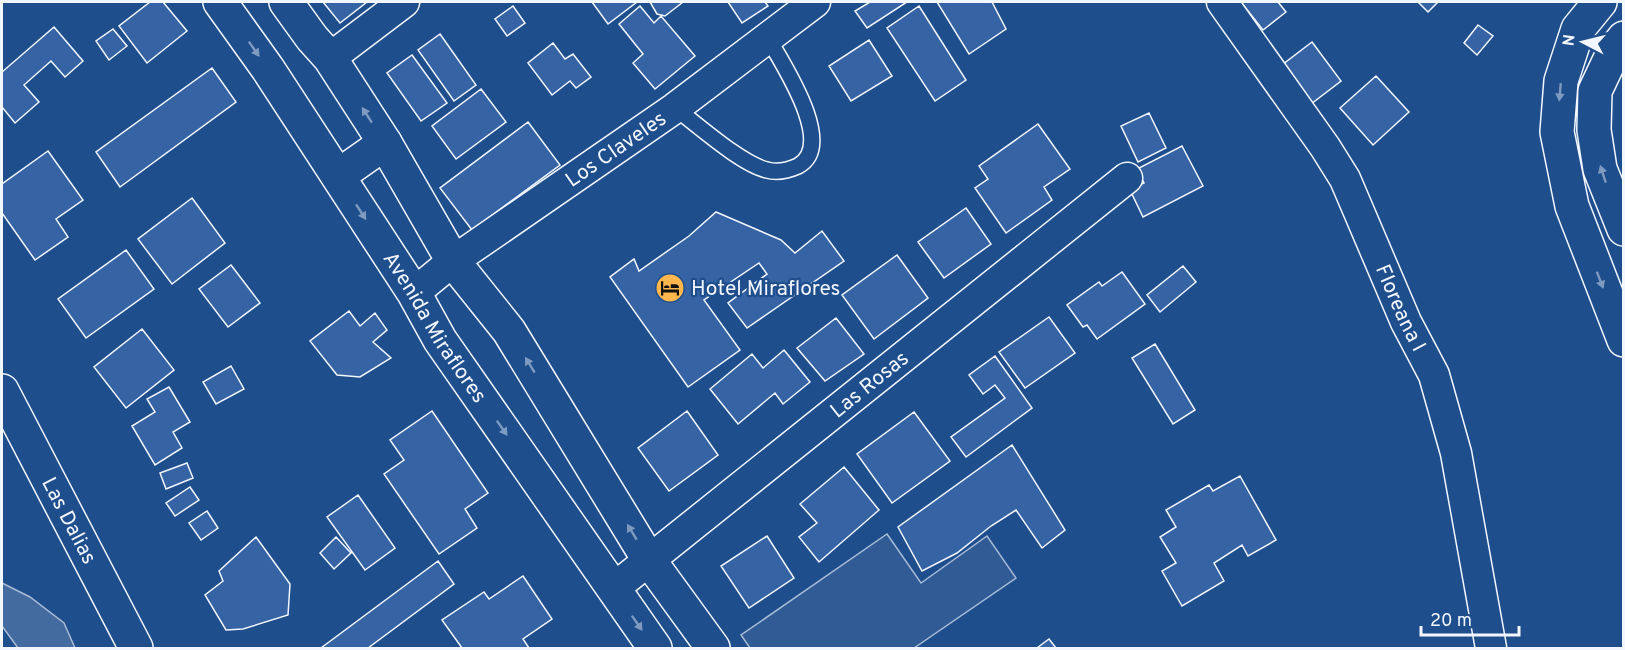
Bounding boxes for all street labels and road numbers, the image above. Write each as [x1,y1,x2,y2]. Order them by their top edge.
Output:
street label: Los Claveles [561,106,672,194]
street label: Avenida Miraflores [376,247,492,409]
street label: Floreana I [1368,261,1431,357]
street label: Las Rosas [825,346,915,425]
street label: Las Dalias [34,473,102,569]

